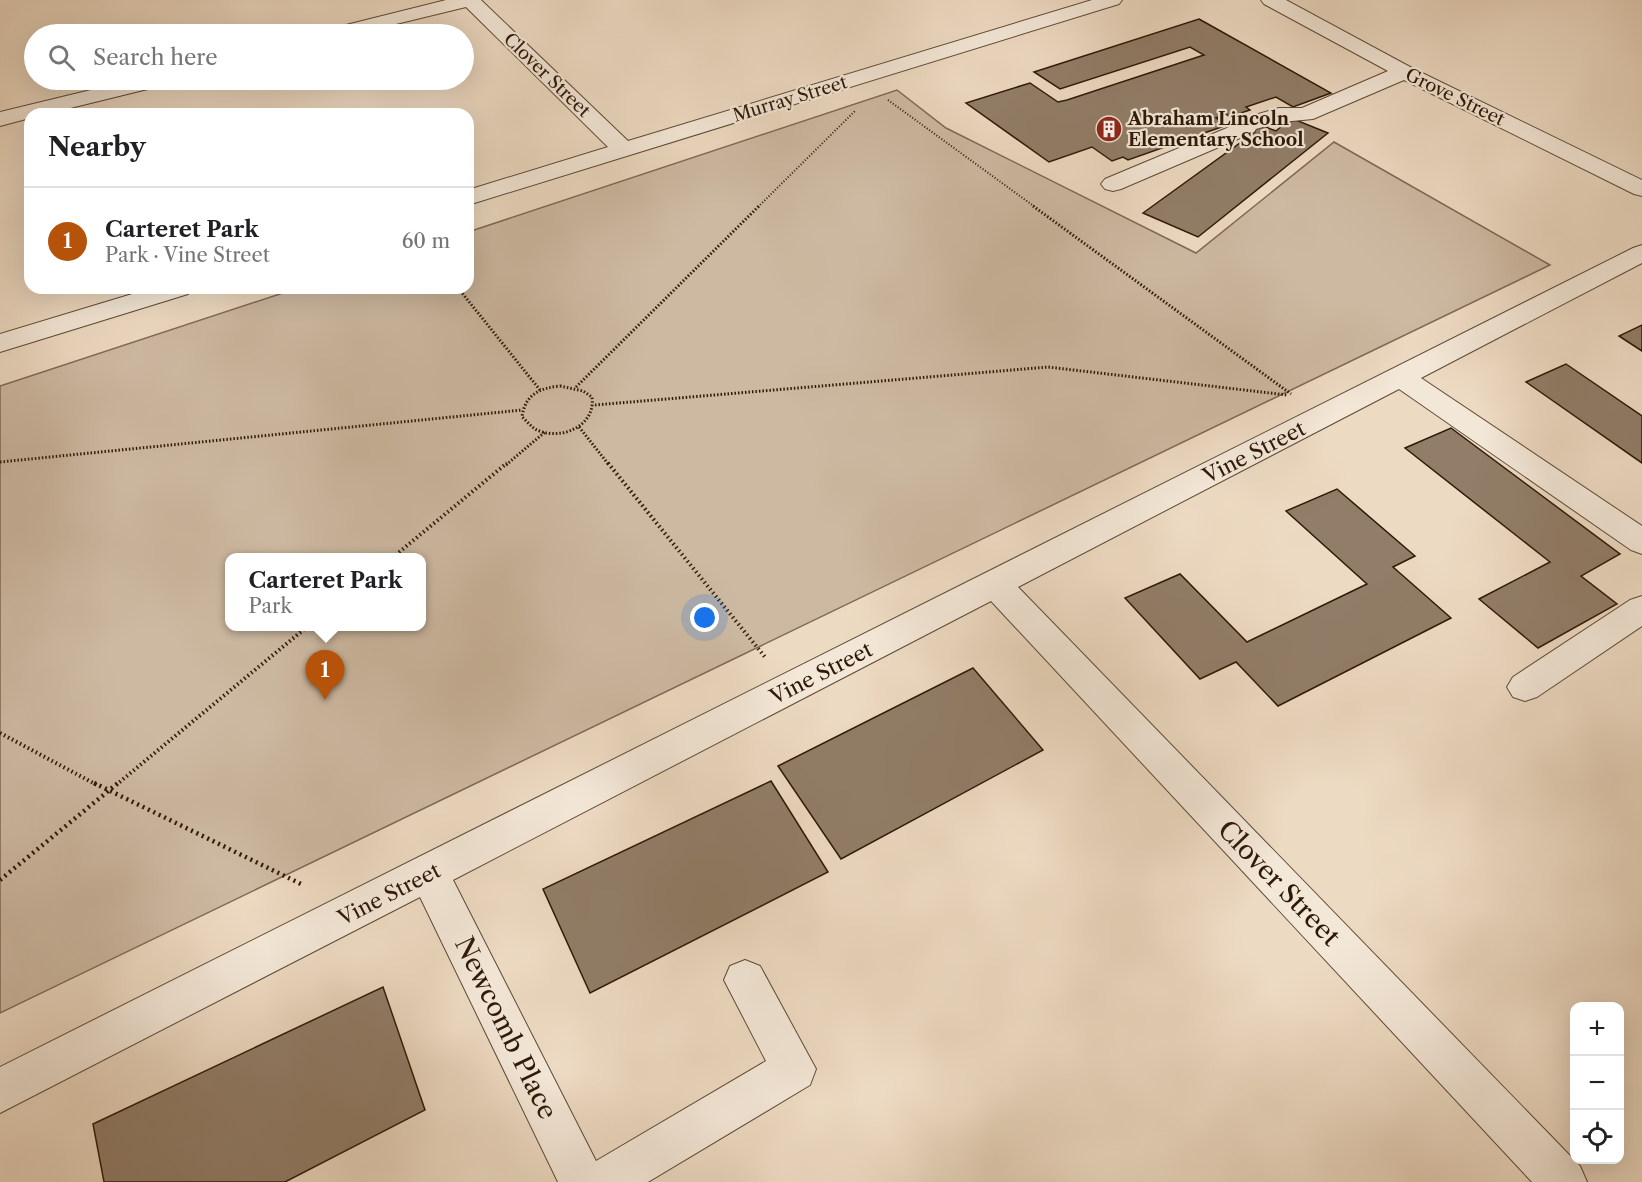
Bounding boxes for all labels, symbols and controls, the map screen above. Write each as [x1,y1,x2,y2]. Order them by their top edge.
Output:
search box [24,24,474,90]
street label: Clover Street [499,28,595,122]
icon: search [45,41,78,74]
text: Search here [93,44,218,71]
street label: Grove Street [1402,64,1509,131]
street label: Murray Street [730,71,850,127]
place label: Abraham Lincoln Elementary School [1127,108,1304,151]
building icon: Abraham Lincoln Elementary School [1094,114,1124,144]
text: Nearby [48,131,146,163]
text: Carteret Park [105,216,259,243]
text: 1 [63,229,72,253]
text: 60 m [402,229,450,253]
text: Park · Vine Street [105,243,270,267]
street label: Vine Street [1198,415,1310,489]
popup [225,553,426,631]
text: Carteret Park [249,567,402,594]
text: Park [249,594,292,618]
your location [690,603,719,632]
street label: Vine Street [765,636,877,710]
pin: 1 [306,650,344,700]
street label: Clover Street [1211,814,1347,953]
street label: Vine Street [333,857,445,931]
street label: Newcomb Place [448,932,564,1124]
map controls [1570,1002,1624,1164]
button: + [1570,1002,1624,1056]
button: − [1570,1056,1624,1110]
button: locate [1570,1110,1624,1164]

